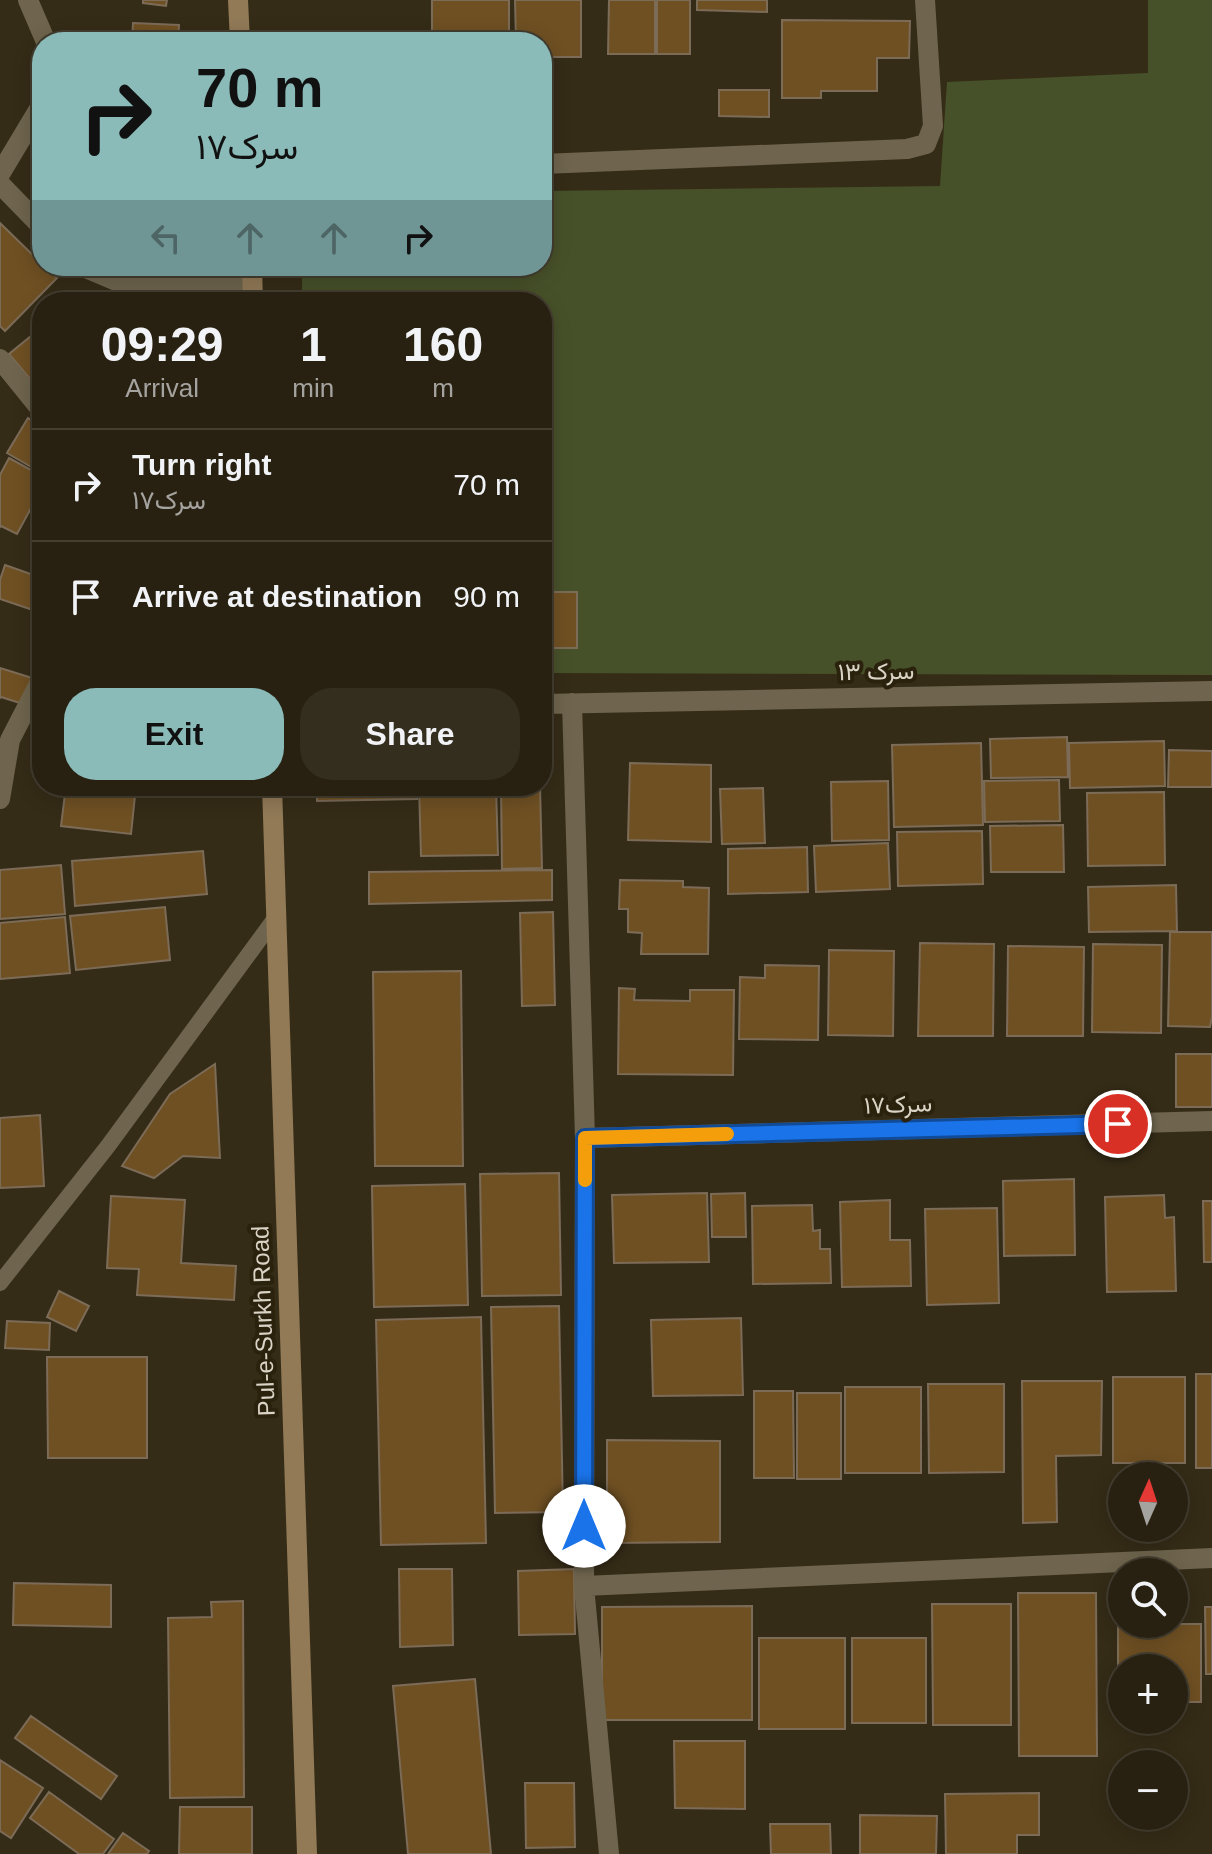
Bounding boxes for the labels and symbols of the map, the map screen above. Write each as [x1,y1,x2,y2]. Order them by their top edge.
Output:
street label: سرک ۱۳ [838,657,914,687]
street label: سرک۱۷ [864,1089,933,1121]
pin [1084,1090,1152,1158]
street label: Pul-e-Surkh Road [246,1225,280,1417]
north arrow [1108,1462,1188,1542]
position arrow [542,1484,626,1568]

